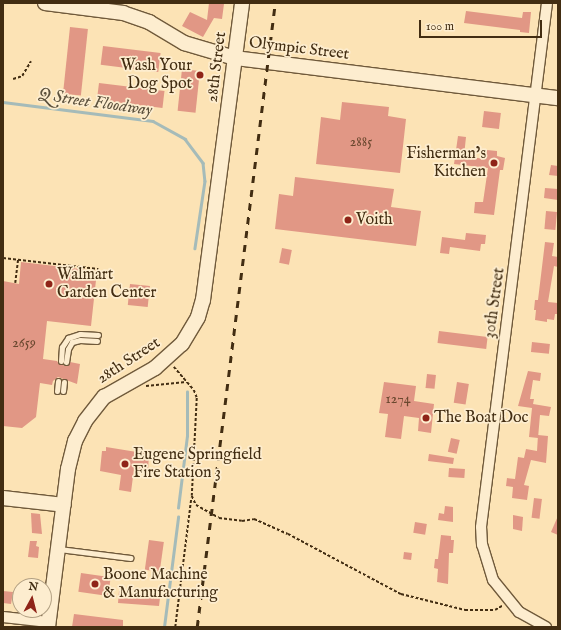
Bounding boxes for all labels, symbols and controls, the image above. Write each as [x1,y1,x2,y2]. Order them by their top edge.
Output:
scale bar [421,12,544,38]
text: 100 m [426,19,454,34]
street label: 28th Street [203,31,231,103]
street label: Olympic Street [248,33,350,65]
place label: Wash Your Dog Spot [121,56,192,94]
marker: Wash Your Dog Spot [195,70,205,80]
water label: Q Street Floodway [37,85,153,121]
house number: 2885 [350,134,372,150]
place label: Fisherman’s Kitchen [406,144,486,182]
marker: Fisherman’s Kitchen [489,158,499,168]
place label: Voith [356,210,392,230]
marker: Voith [343,215,353,225]
place label: Walmart Garden Center [57,265,156,303]
street label: 30th Street [481,266,509,340]
marker: Walmart Garden Center [44,279,54,289]
street label: 28th Street [94,334,164,388]
house number: 2659 [12,335,36,351]
house number: 1274 [386,391,410,407]
place label: The Boat Doc [434,408,528,428]
marker: The Boat Doc [421,413,431,423]
place label: Eugene Springfield Fire Station 3 [133,445,261,483]
marker: Eugene Springfield Fire Station 3 [120,459,130,469]
place label: Boone Machine & Manufacturing [103,565,218,603]
north arrow [12,578,52,618]
marker: Boone Machine & Manufacturing [90,579,100,589]
text: N [28,580,39,595]

